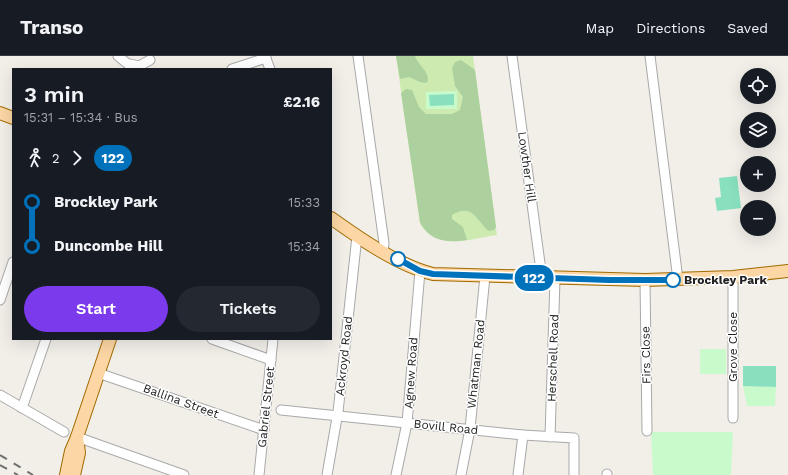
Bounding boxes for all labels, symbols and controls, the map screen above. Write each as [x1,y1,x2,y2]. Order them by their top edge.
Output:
text: Transo [20,16,84,39]
text: Map [586,20,614,36]
text: Directions [636,20,705,36]
text: Saved [727,20,768,36]
map controls [740,68,776,236]
button: locate [740,68,776,104]
text: 3 min [24,82,84,107]
text: £2.16 [283,93,320,111]
text: 15:31 – 15:34 · Bus [24,110,138,125]
button: layers [740,112,776,148]
street label: Lowther Hill [515,131,539,204]
icon: walk [24,147,46,169]
icon: forward [66,147,88,169]
text: 122 [102,150,124,166]
text: 2 [52,151,60,166]
button: + [740,156,776,192]
text: Brockley Park [54,193,158,211]
text: 15:33 [288,195,320,210]
button: − [740,200,776,236]
text: Duncombe Hill [54,237,163,255]
text: 15:34 [288,239,320,254]
unlabelled marker [390,251,406,267]
line badge: 122 [511,265,557,291]
text: 122 [523,270,545,286]
marker: Brockley Park [665,272,681,288]
place label: Brockley Park [684,273,767,287]
button: Start [24,286,168,332]
button: Tickets [176,286,320,332]
street label: Grove Close [726,312,740,382]
street label: Herschell Road [544,314,562,402]
street label: Ackroyd Road [333,315,355,397]
street label: Whatman Road [464,319,488,409]
street label: Firs Close [638,326,654,384]
street label: Agnew Road [402,337,420,409]
street label: Gabriel Street [255,366,277,448]
street label: Ballina Street [141,381,221,421]
street label: Bovill Road [413,417,479,437]

